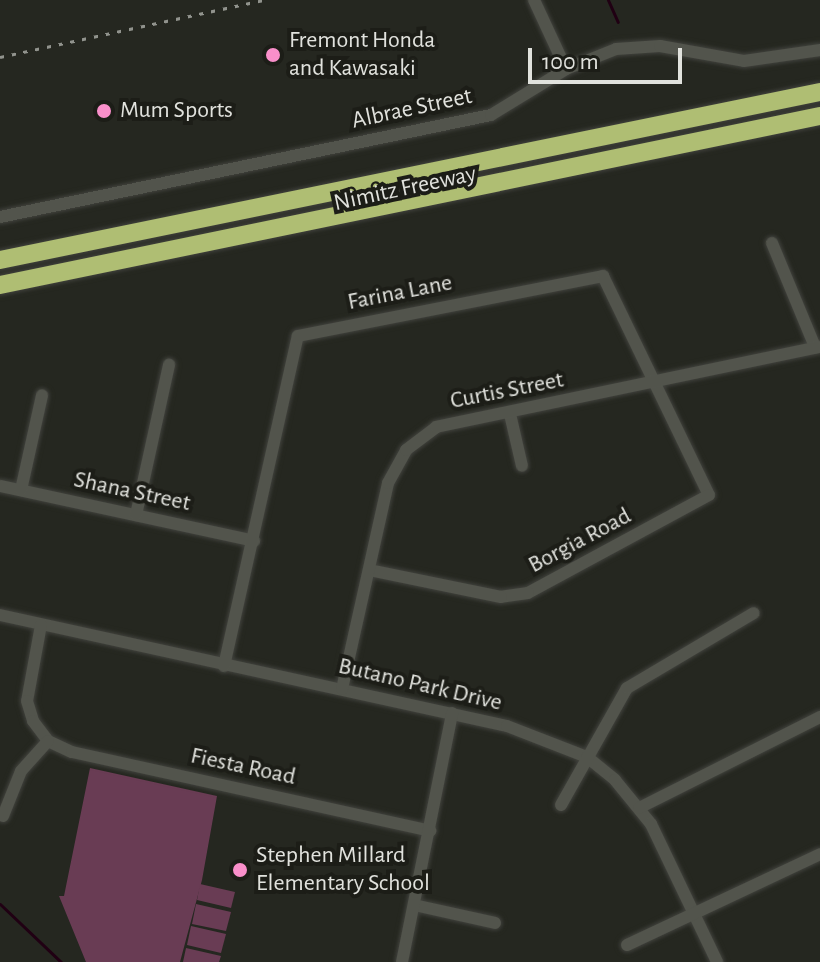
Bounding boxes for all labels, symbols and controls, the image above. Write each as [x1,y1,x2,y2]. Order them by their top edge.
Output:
place label: Fremont Honda and Kawasaki [289,27,435,83]
scale bar [532,32,686,82]
marker: Fremont Honda and Kawasaki [264,46,282,64]
text: 100 m [542,50,599,74]
street label: Albrae Street [349,82,475,136]
place label: Mum Sports [120,97,233,125]
marker: Mum Sports [95,102,113,120]
street label: Nimitz Freeway [331,160,479,218]
street label: Farina Lane [345,269,455,317]
street label: Curtis Street [448,366,566,416]
street label: Shana Street [71,466,193,518]
street label: Borgia Road [524,502,636,580]
street label: Butano Park Drive [335,652,505,718]
street label: Fiesta Road [188,742,298,792]
place label: Stephen Millard Elementary School [256,842,430,898]
marker: Stephen Millard Elementary School [231,861,249,879]

